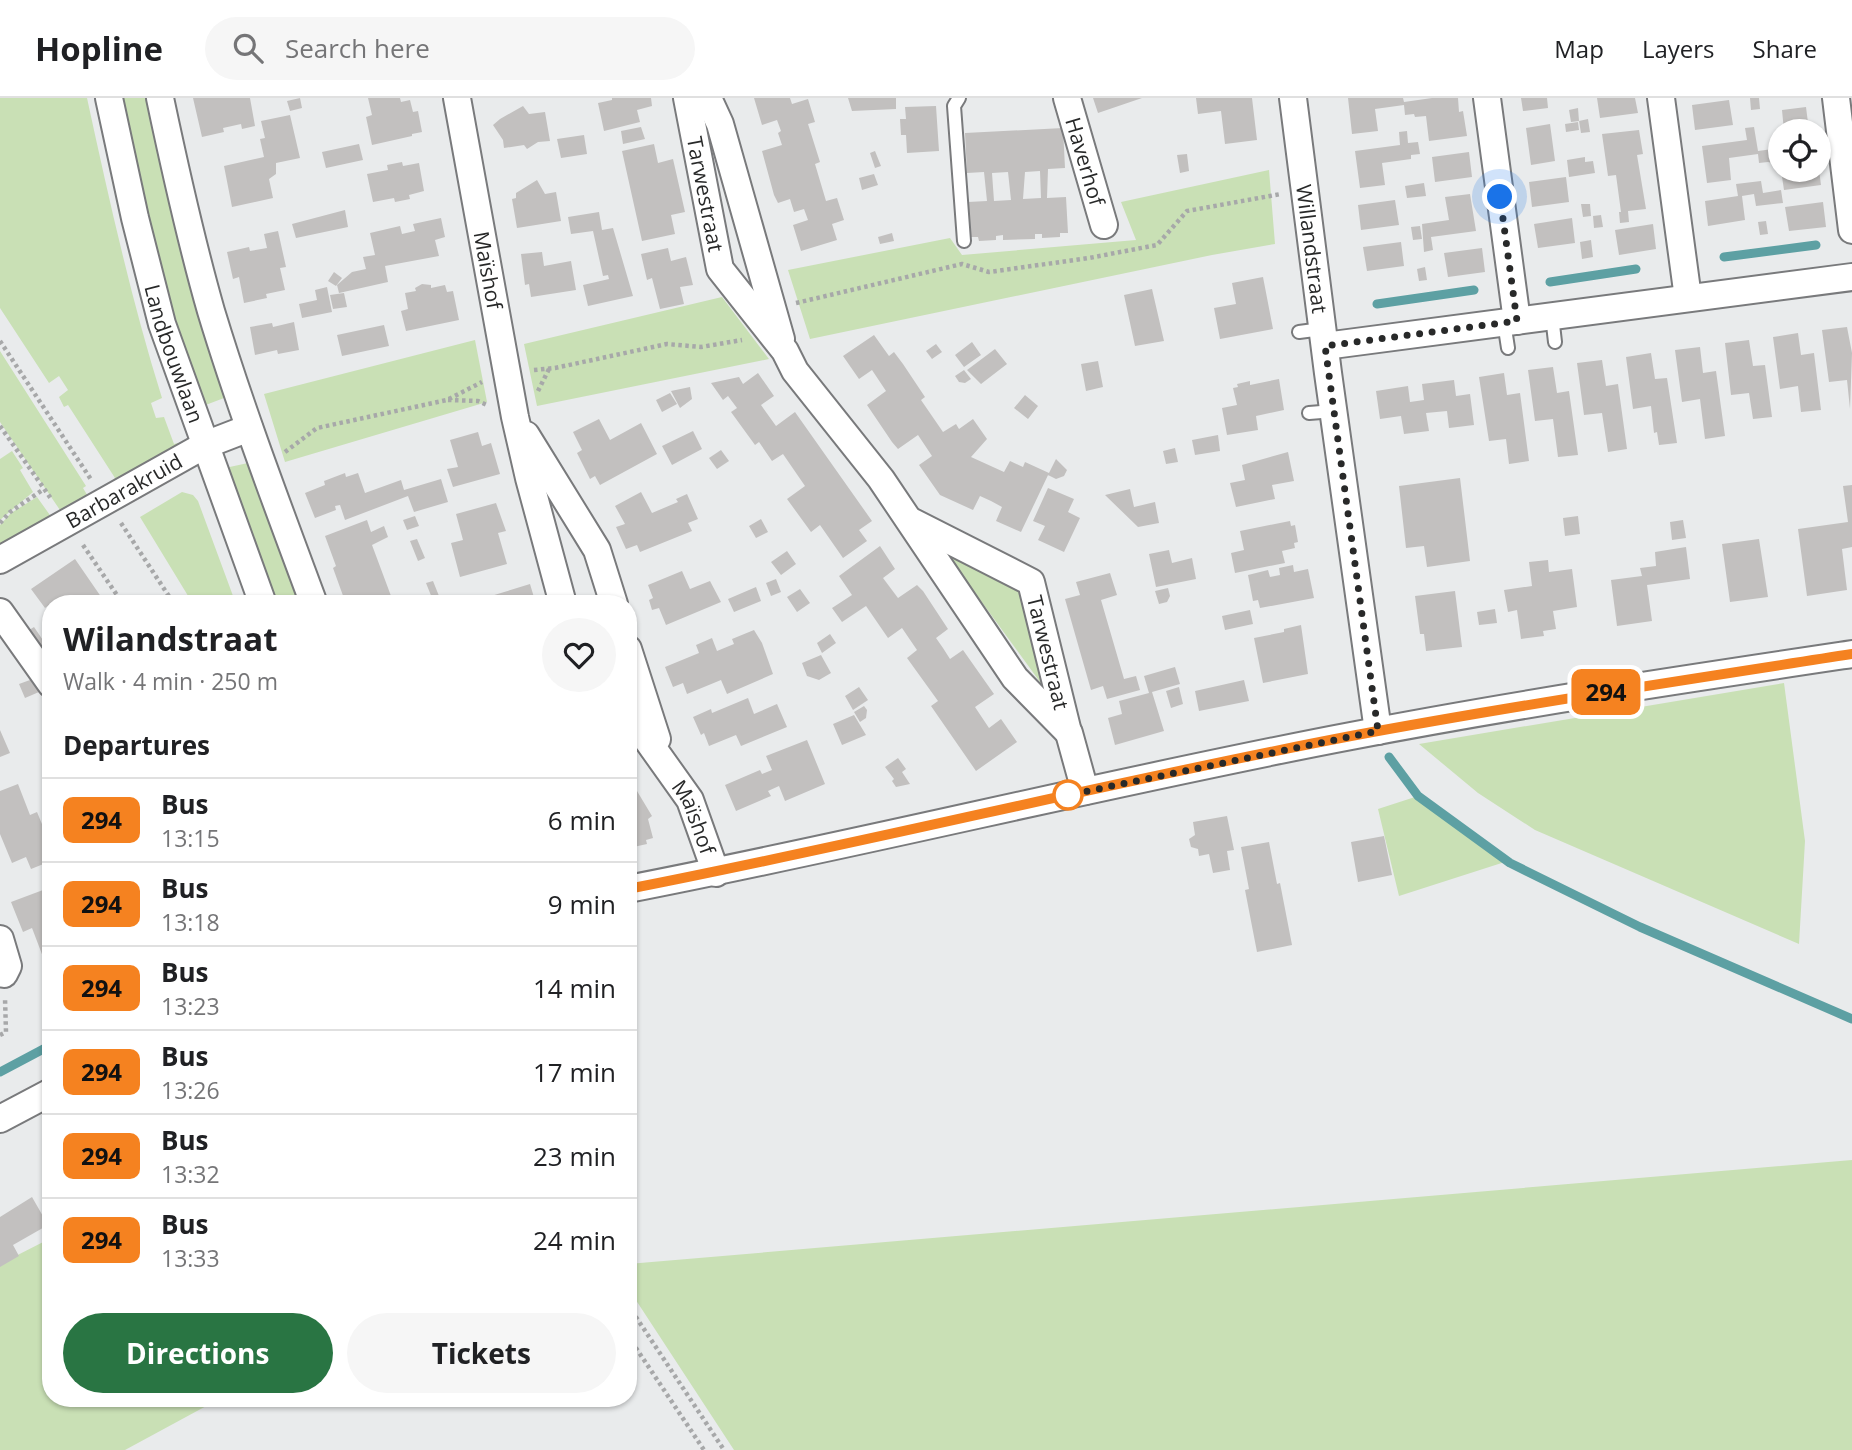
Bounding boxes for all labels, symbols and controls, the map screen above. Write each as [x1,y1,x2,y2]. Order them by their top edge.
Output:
search box [205,17,695,80]
text: Hopline [35,26,163,71]
icon: search [229,29,267,67]
text: Search here [285,30,430,66]
text: Map [1554,32,1604,65]
text: Layers [1642,32,1715,65]
text: Share [1753,32,1817,65]
street label: Haverhof [1059,114,1112,211]
map controls [1768,119,1831,182]
button: locate [1768,119,1831,182]
street label: Tarwestraat [681,134,730,254]
your location [1482,179,1517,214]
street label: Willandstraat [1290,183,1334,315]
street label: Maïshof [468,229,509,313]
street label: Landbouwlaan [138,281,211,427]
street label: Barbarakruid [61,447,187,534]
street label: Tarwestraat [1021,592,1076,713]
text: Wilandstraat [63,616,277,661]
button: heart [542,618,616,692]
text: Walk · 4 min · 250 m [63,665,278,697]
line badge: 294 [1566,669,1646,715]
text: 294 [1585,675,1627,708]
text: Departures [63,727,210,763]
street label: Maïshof [666,774,723,860]
unlabelled marker [1053,780,1083,810]
text: Bus [161,786,208,822]
text: 6 min [548,802,616,838]
text: 294 [81,803,122,836]
text: 13:15 [161,822,220,854]
text: Bus [161,870,208,906]
text: 9 min [548,886,616,922]
text: 294 [81,887,122,920]
text: 13:18 [161,906,220,938]
text: Bus [161,954,208,990]
text: 14 min [533,970,616,1006]
text: 294 [81,971,122,1004]
text: 13:23 [161,990,220,1022]
text: Bus [161,1038,208,1074]
text: 17 min [533,1054,616,1090]
text: 294 [81,1055,122,1088]
text: 13:26 [161,1074,220,1106]
text: Bus [161,1122,208,1158]
text: 23 min [533,1138,616,1174]
text: 294 [81,1139,122,1172]
text: 13:32 [161,1158,220,1190]
text: Bus [161,1206,208,1242]
text: 24 min [533,1222,616,1258]
text: 294 [81,1223,122,1256]
text: 13:33 [161,1242,220,1274]
button: Directions [63,1313,333,1393]
button: Tickets [347,1313,616,1393]

